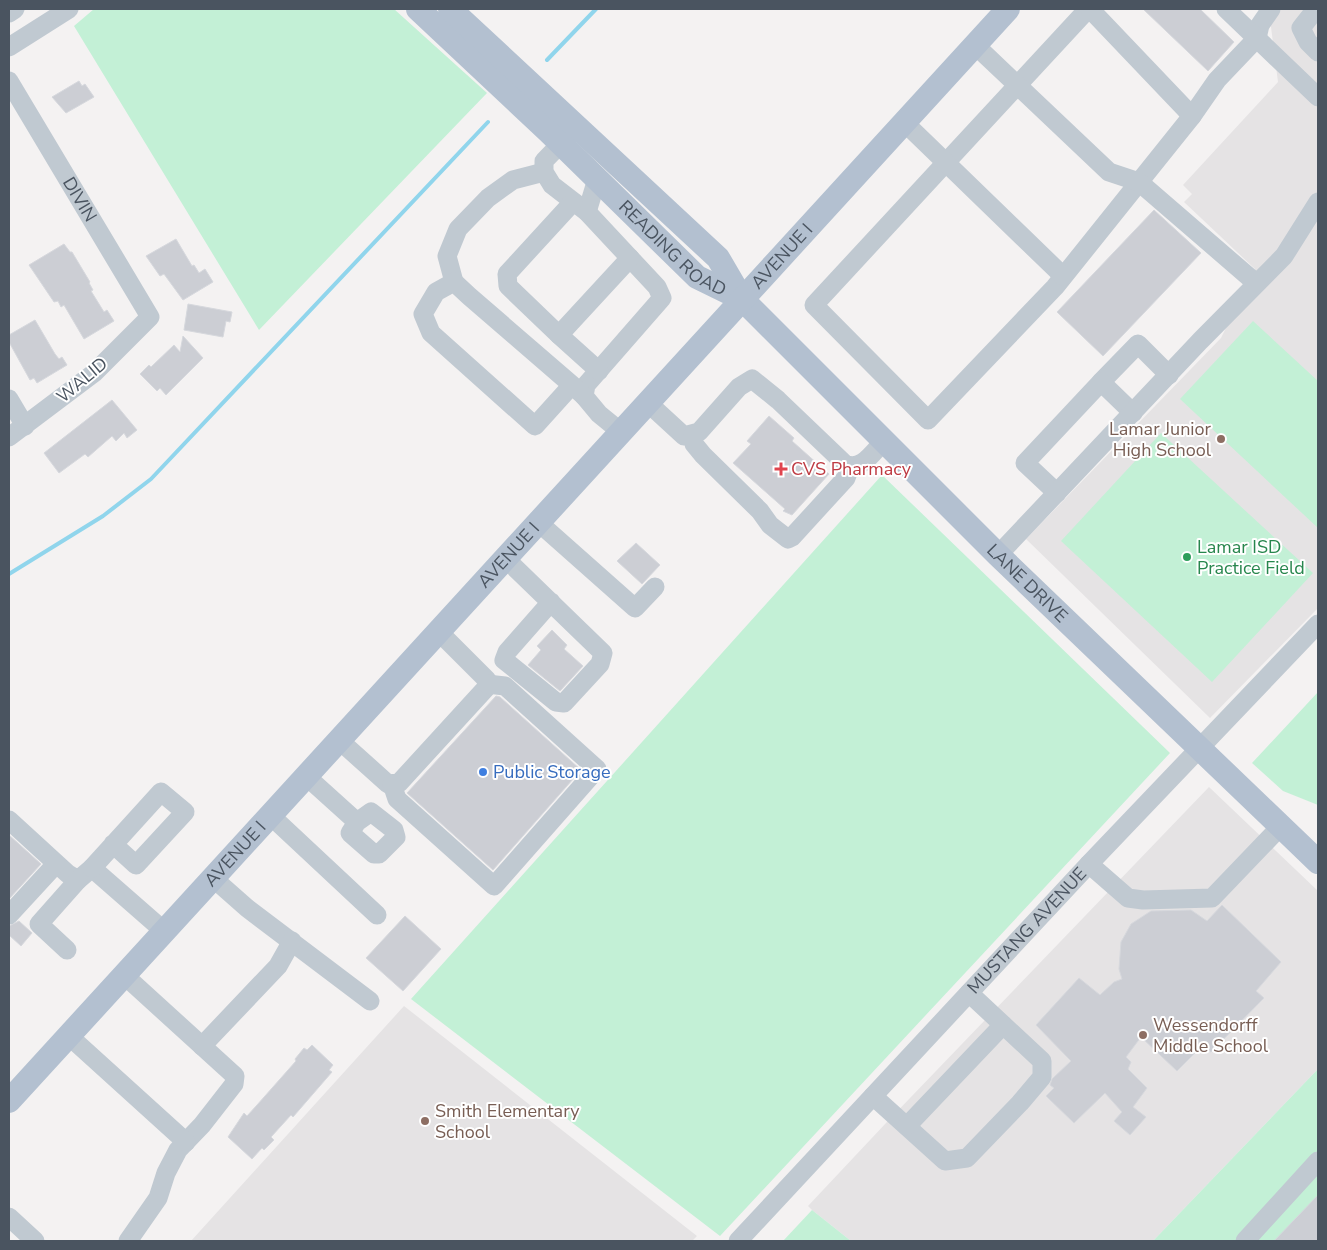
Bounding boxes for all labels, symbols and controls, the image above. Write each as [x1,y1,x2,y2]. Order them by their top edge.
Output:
street label: DIVIN [57,173,102,226]
street label: READING ROAD [614,195,730,302]
street label: AVENUE I [746,218,818,294]
street label: WALID [51,352,113,408]
place label: Lamar Junior High School [1109,417,1212,462]
marker: Lamar Junior High School [1215,433,1227,445]
place label: CVS Pharmacy [791,457,912,481]
marker: CVS Pharmacy [775,463,787,475]
street label: AVENUE I [472,517,545,593]
place label: Lamar ISD Practice Field [1197,535,1305,580]
street label: LANE DRIVE [981,538,1073,628]
marker: Lamar ISD Practice Field [1181,551,1193,563]
place label: Public Storage [493,760,611,784]
marker: Public Storage [477,766,489,778]
street label: AVENUE I [199,816,271,892]
street label: MUSTANG AVENUE [962,862,1092,999]
place label: Wessendorff Middle School [1153,1013,1269,1058]
marker: Wessendorff Middle School [1137,1029,1149,1041]
place label: Smith Elementary School [435,1099,580,1144]
marker: Smith Elementary School [419,1115,431,1127]

